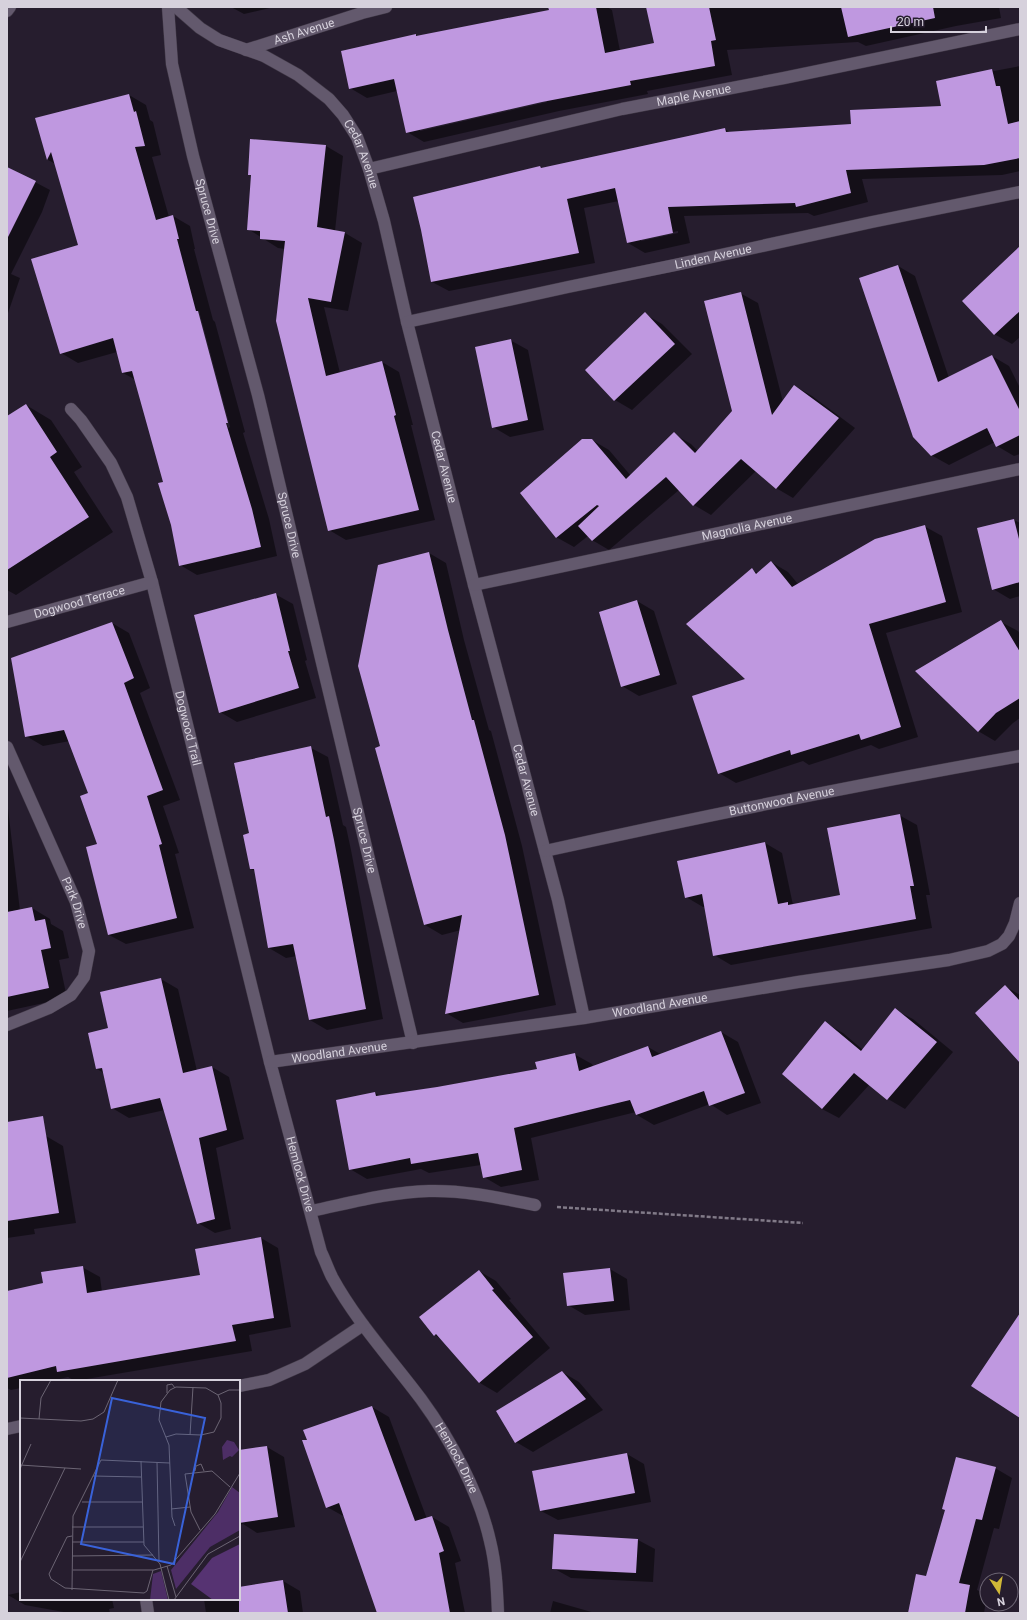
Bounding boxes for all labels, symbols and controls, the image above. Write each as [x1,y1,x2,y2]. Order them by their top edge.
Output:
scale bar [891,8,986,34]
street label: Ash Avenue [272,15,336,48]
text: 20 m [897,15,924,29]
street label: Maple Avenue [655,81,732,109]
street label: Cedar Avenue [341,117,381,190]
street label: Spruce Drive [193,177,224,246]
street label: Linden Avenue [673,242,753,272]
street label: Cedar Avenue [428,429,460,504]
street label: Spruce Drive [275,491,304,559]
street label: Magnolia Avenue [700,511,793,543]
street label: Dogwood Terrace [32,583,126,621]
street label: Dogwood Trail [172,689,204,767]
street label: Cedar Avenue [510,743,542,818]
street label: Buttonwood Avenue [728,784,836,818]
street label: Spruce Drive [350,806,379,875]
street label: Park Drive [59,875,90,930]
street label: Woodland Avenue [611,990,708,1020]
street label: Woodland Avenue [291,1039,388,1066]
street label: Hemlock Drive [283,1135,317,1214]
inset map [20,1380,240,1600]
street label: Hemlock Drive [432,1420,481,1495]
north arrow [979,1572,1019,1612]
text: N [996,1594,1006,1609]

